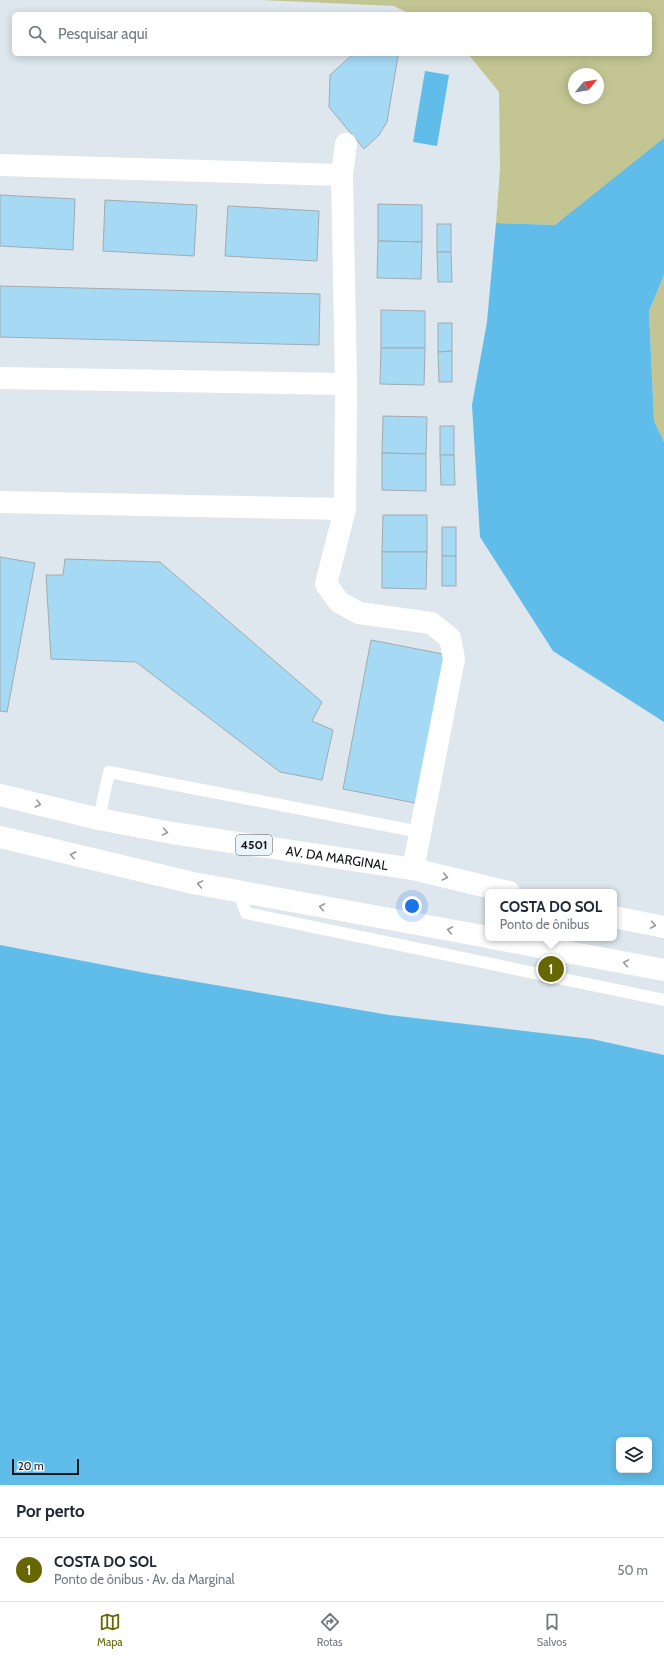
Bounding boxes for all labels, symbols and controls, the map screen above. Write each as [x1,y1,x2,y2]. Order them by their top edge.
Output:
search box [12,12,652,56]
icon: search [26,23,48,45]
text: Pesquisar aqui [58,25,148,43]
north arrow [568,68,604,104]
one-way arrow [34,799,41,808]
one-way arrow [162,827,168,835]
road number: 4501 [236,835,272,855]
street label: AV. DA MARGINAL [285,842,389,873]
one-way arrow [70,851,77,860]
one-way arrow [442,872,448,880]
one-way arrow [197,881,203,889]
popup [485,889,617,941]
your location [402,896,422,916]
text: COSTA DO SOL [500,898,602,916]
one-way arrow [319,903,325,911]
text: Ponto de ônibus [500,916,589,932]
one-way arrow [650,920,656,929]
one-way arrow [447,926,453,935]
pin: 1 [538,954,564,984]
one-way arrow [623,959,629,967]
map controls [616,1437,652,1473]
button: layers [616,1437,652,1473]
scale bar [12,1457,79,1476]
text: 20 m [18,1459,44,1473]
text: Por perto [16,1501,85,1521]
text: COSTA DO SOL [54,1553,157,1571]
text: 1 [27,1562,31,1578]
text: 50 m [618,1562,648,1578]
text: Ponto de ônibus · Av. da Marginal [54,1571,235,1587]
tab: Mapa [97,1611,123,1649]
tab: Rotas [317,1611,343,1649]
tab: Salvos [537,1611,567,1649]

